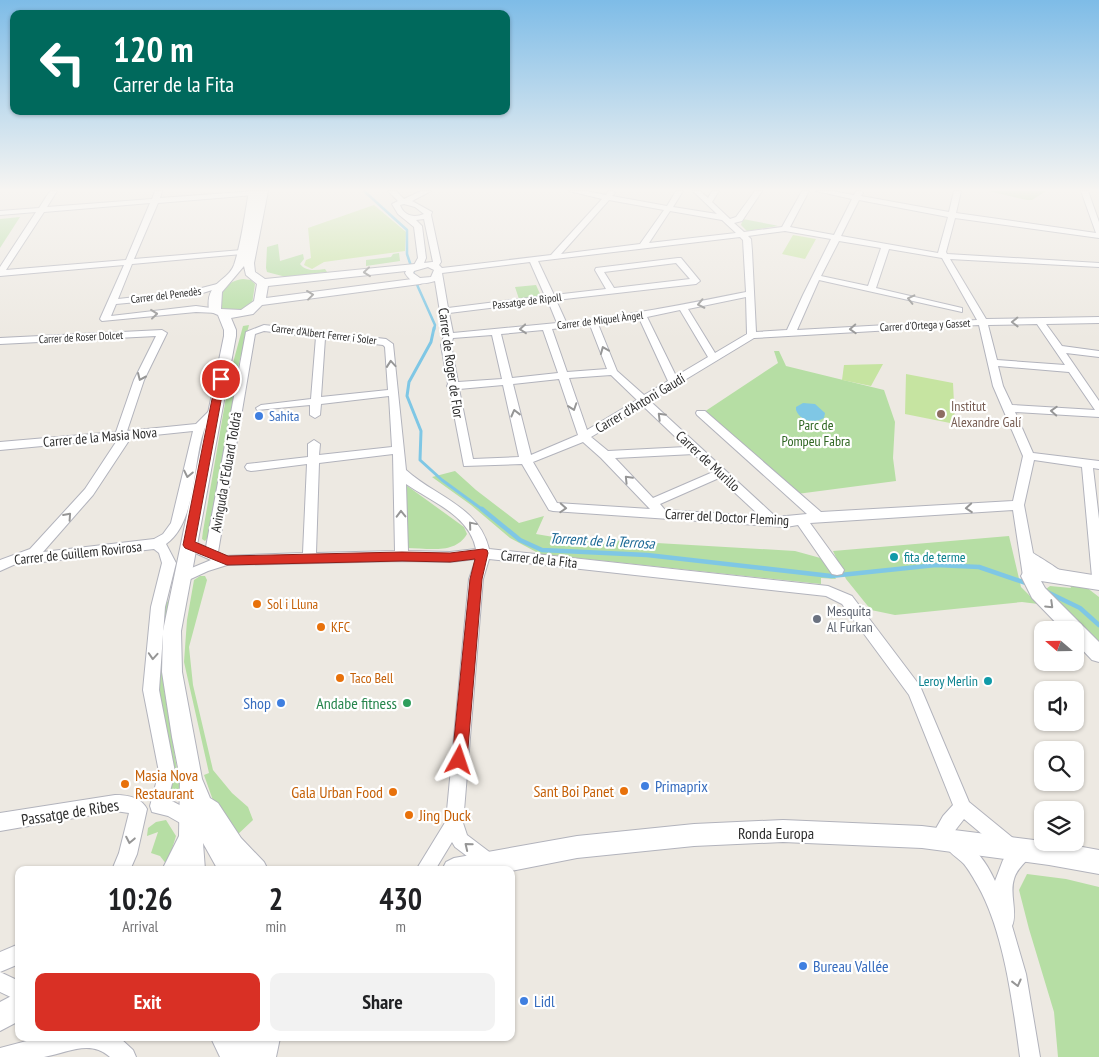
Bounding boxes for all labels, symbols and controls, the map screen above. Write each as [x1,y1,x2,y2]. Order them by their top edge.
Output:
text: 120 m [113,26,194,72]
icon: left [30,30,95,95]
text: Carrer de la Fita [113,70,234,98]
one-way arrow [363,266,371,277]
street label: Carrer del Penedès [130,284,202,306]
one-way arrow [306,290,314,301]
street label: Passatge de Ripoll [492,290,563,312]
one-way arrow [907,294,916,305]
one-way arrow [697,298,706,308]
street label: Carrer de Roger de Flor [434,307,468,420]
one-way arrow [150,308,158,319]
street label: Carrer de Miquel Àngel [556,308,644,332]
street label: Carrer d'Ortega y Gasset [879,316,971,334]
one-way arrow [1011,316,1019,327]
street label: Carrer d'Albert Ferrer i Soler [271,321,377,347]
one-way arrow [519,323,527,334]
one-way arrow [849,324,856,334]
street label: Carrer de Roser Dolcet [38,328,124,346]
one-way arrow [600,346,611,355]
pin [200,358,242,400]
one-way arrow [386,360,397,368]
icon: arrive [207,365,235,393]
street label: Carrer d'Antoni Gaudí [592,369,688,437]
one-way arrow [136,372,147,381]
place label: Institut Alexandre Galí [951,397,1021,431]
one-way arrow [567,402,577,410]
one-way arrow [1050,405,1058,416]
place label: Sahita [269,407,299,425]
one-way arrow [510,408,521,417]
marker: Institut Alexandre Galí [935,408,947,420]
street label: Avinguda d'Eduard Toldrà [207,410,245,534]
marker: Sahita [253,410,265,422]
one-way arrow [658,413,667,422]
park label: Parc de Pompeu Fabra [782,416,850,450]
street label: Carrer de la Masia Nova [42,423,158,451]
street label: Carrer de Murillo [672,427,744,495]
one-way arrow [183,470,194,479]
one-way arrow [625,476,634,485]
one-way arrow [559,503,567,514]
one-way arrow [965,503,973,514]
street label: Carrer del Doctor Fleming [664,505,790,529]
one-way arrow [396,509,406,517]
one-way arrow [62,512,71,521]
one-way arrow [468,521,477,530]
water label: Torrent de la Terrosa [549,528,656,553]
street label: Carrer de Guillem Rovirosa [13,537,143,569]
street label: Carrer de la Fita [500,546,578,572]
place label: fita de terme [904,548,966,566]
marker: fita de terme [888,551,900,563]
place label: Sol i Lluna [267,595,318,613]
marker: Sol i Lluna [251,598,263,610]
one-way arrow [1044,599,1053,608]
place label: Mesquita Al Furkan [827,602,873,636]
marker: Mesquita Al Furkan [811,613,823,625]
place label: KFC [331,618,351,636]
marker: KFC [315,621,327,633]
north arrow [1034,621,1084,671]
map controls [1034,621,1084,851]
one-way arrow [148,652,159,660]
place label: Taco Bell [350,669,394,687]
marker: Taco Bell [334,672,346,684]
place label: Leroy Merlin [918,672,978,690]
marker: Leroy Merlin [982,675,994,687]
button: sound [1034,681,1084,731]
place label: Shop [243,693,271,713]
place label: Andabe fitness [316,693,397,713]
marker: Shop [275,697,287,709]
marker: Andabe fitness [401,697,413,709]
position arrow [432,733,484,785]
button: search [1034,741,1084,791]
place label: Masia Nova Restaurant [135,765,198,803]
place label: Primaprix [655,776,708,796]
marker: Masia Nova Restaurant [119,778,131,790]
marker: Primaprix [639,780,651,792]
place label: Sant Boi Panet [533,781,615,801]
place label: Gala Urban Food [291,782,383,802]
marker: Sant Boi Panet [618,785,630,797]
marker: Gala Urban Food [387,786,399,798]
street label: Passatge de Ribes [20,794,120,830]
button: layers [1034,801,1084,851]
place label: Jing Duck [418,805,472,825]
marker: Jing Duck [403,809,415,821]
street label: Ronda Europa [738,823,814,843]
one-way arrow [126,835,136,844]
one-way arrow [465,844,474,852]
text: 10:26 [108,879,173,918]
text: 2 [269,879,283,918]
text: 430 [379,879,422,918]
text: Arrival [122,916,158,936]
text: min [265,916,286,936]
text: m [395,916,406,936]
place label: Bureau Vallée [813,956,889,976]
marker: Bureau Vallée [797,960,809,972]
button: Exit [35,973,260,1031]
button: Share [270,973,495,1031]
one-way arrow [1011,978,1022,987]
place label: Lidl [534,991,555,1011]
marker: Lidl [518,995,530,1007]

